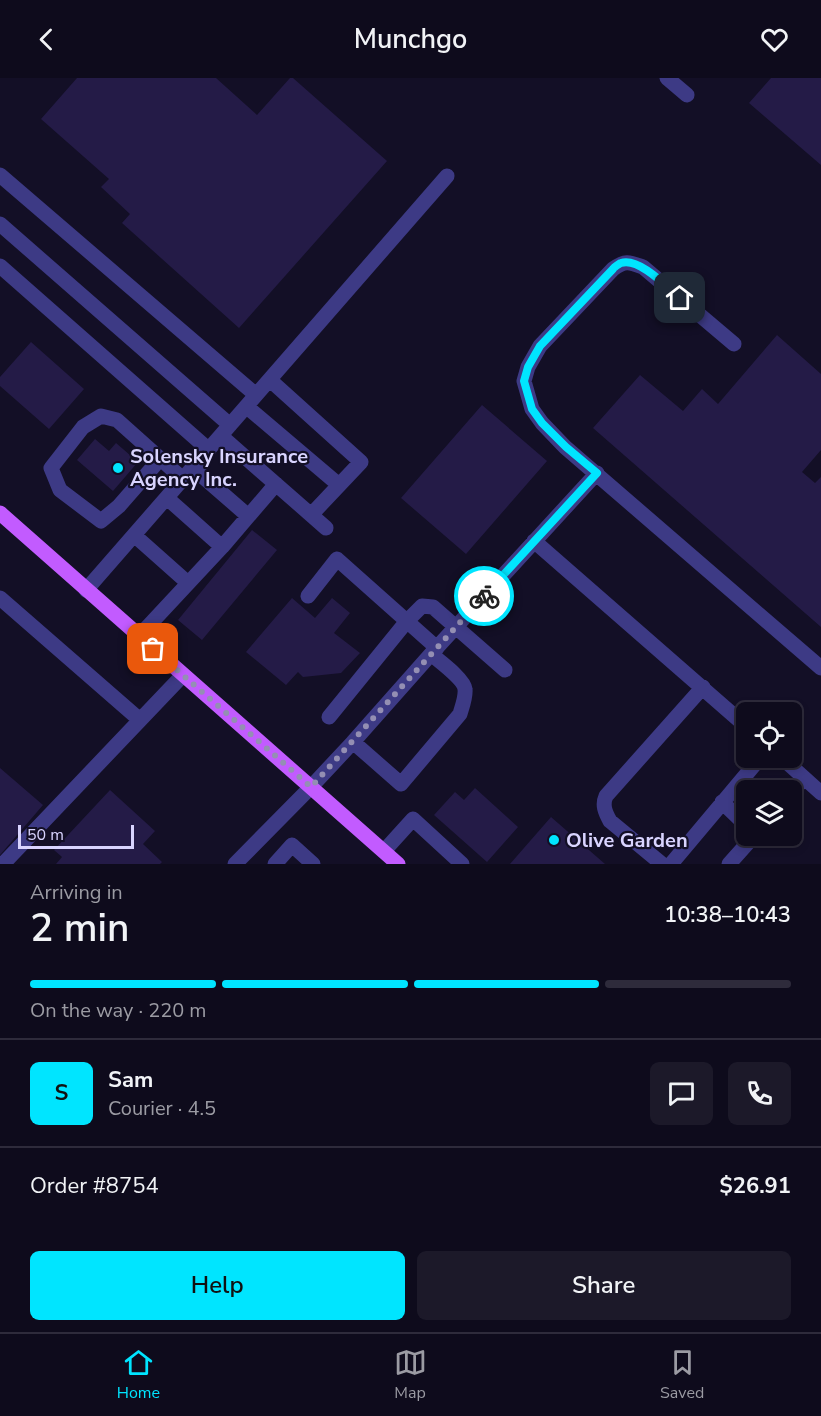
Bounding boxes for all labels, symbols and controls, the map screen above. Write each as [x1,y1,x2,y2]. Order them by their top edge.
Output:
text: Munchgo [354,21,467,58]
icon: back [30,23,63,56]
icon: heart [758,23,791,56]
pin [654,272,705,323]
icon: home [663,281,696,314]
place label: Solensky Insurance Agency Inc. [130,443,308,493]
marker: Solensky Insurance Agency Inc. [111,461,125,475]
courier [454,566,514,626]
icon: bike [468,580,501,613]
pin [127,623,178,674]
icon: bag [136,632,169,665]
map controls [736,702,802,846]
button: locate [736,702,802,768]
button: layers [736,780,802,846]
scale bar [18,822,134,850]
text: 50 m [27,824,64,846]
place label: Olive Garden [566,827,688,854]
marker: Olive Garden [547,833,561,847]
text: Arriving in [30,879,123,906]
text: 10:38–10:43 [664,900,791,930]
text: 2 min [30,902,129,955]
text: On the way · 220 m [30,997,206,1024]
button: chat [650,1062,713,1125]
button: phone [728,1062,791,1125]
text: Sam [108,1065,153,1095]
text: S [55,1078,68,1108]
text: Courier · 4.5 [108,1095,216,1122]
text: Order #8754 [30,1171,159,1201]
text: $26.91 [720,1171,791,1201]
button: Help [30,1251,405,1320]
button: Share [417,1251,791,1320]
tab: Home [117,1346,160,1404]
tab: Map [394,1346,427,1404]
tab: Saved [660,1346,704,1404]

